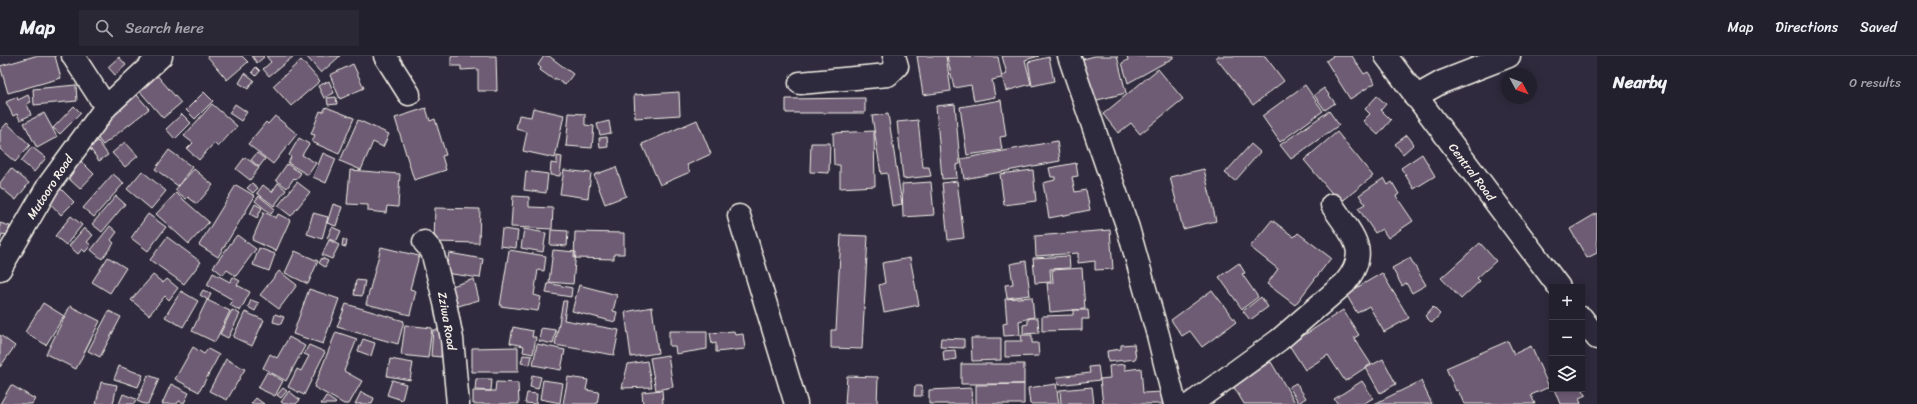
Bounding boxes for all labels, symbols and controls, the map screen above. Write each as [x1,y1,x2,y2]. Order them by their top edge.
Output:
search box [79,10,359,46]
text: Map [20,11,55,44]
text: Search here [125,15,204,41]
text: Map [1727,15,1753,40]
text: Directions [1775,15,1838,40]
text: Saved [1860,15,1897,40]
icon: search [93,17,115,39]
text: Nearby [1613,67,1667,97]
north arrow [1501,68,1537,104]
text: 0 results [1849,71,1901,94]
street label: Central Road [1443,138,1502,206]
street label: Mutooro Road [21,150,80,224]
map controls [1549,284,1585,392]
button: + [1549,284,1585,320]
street label: Zziwa Road [431,290,463,353]
button: − [1549,320,1585,356]
button: layers [1549,356,1585,392]

